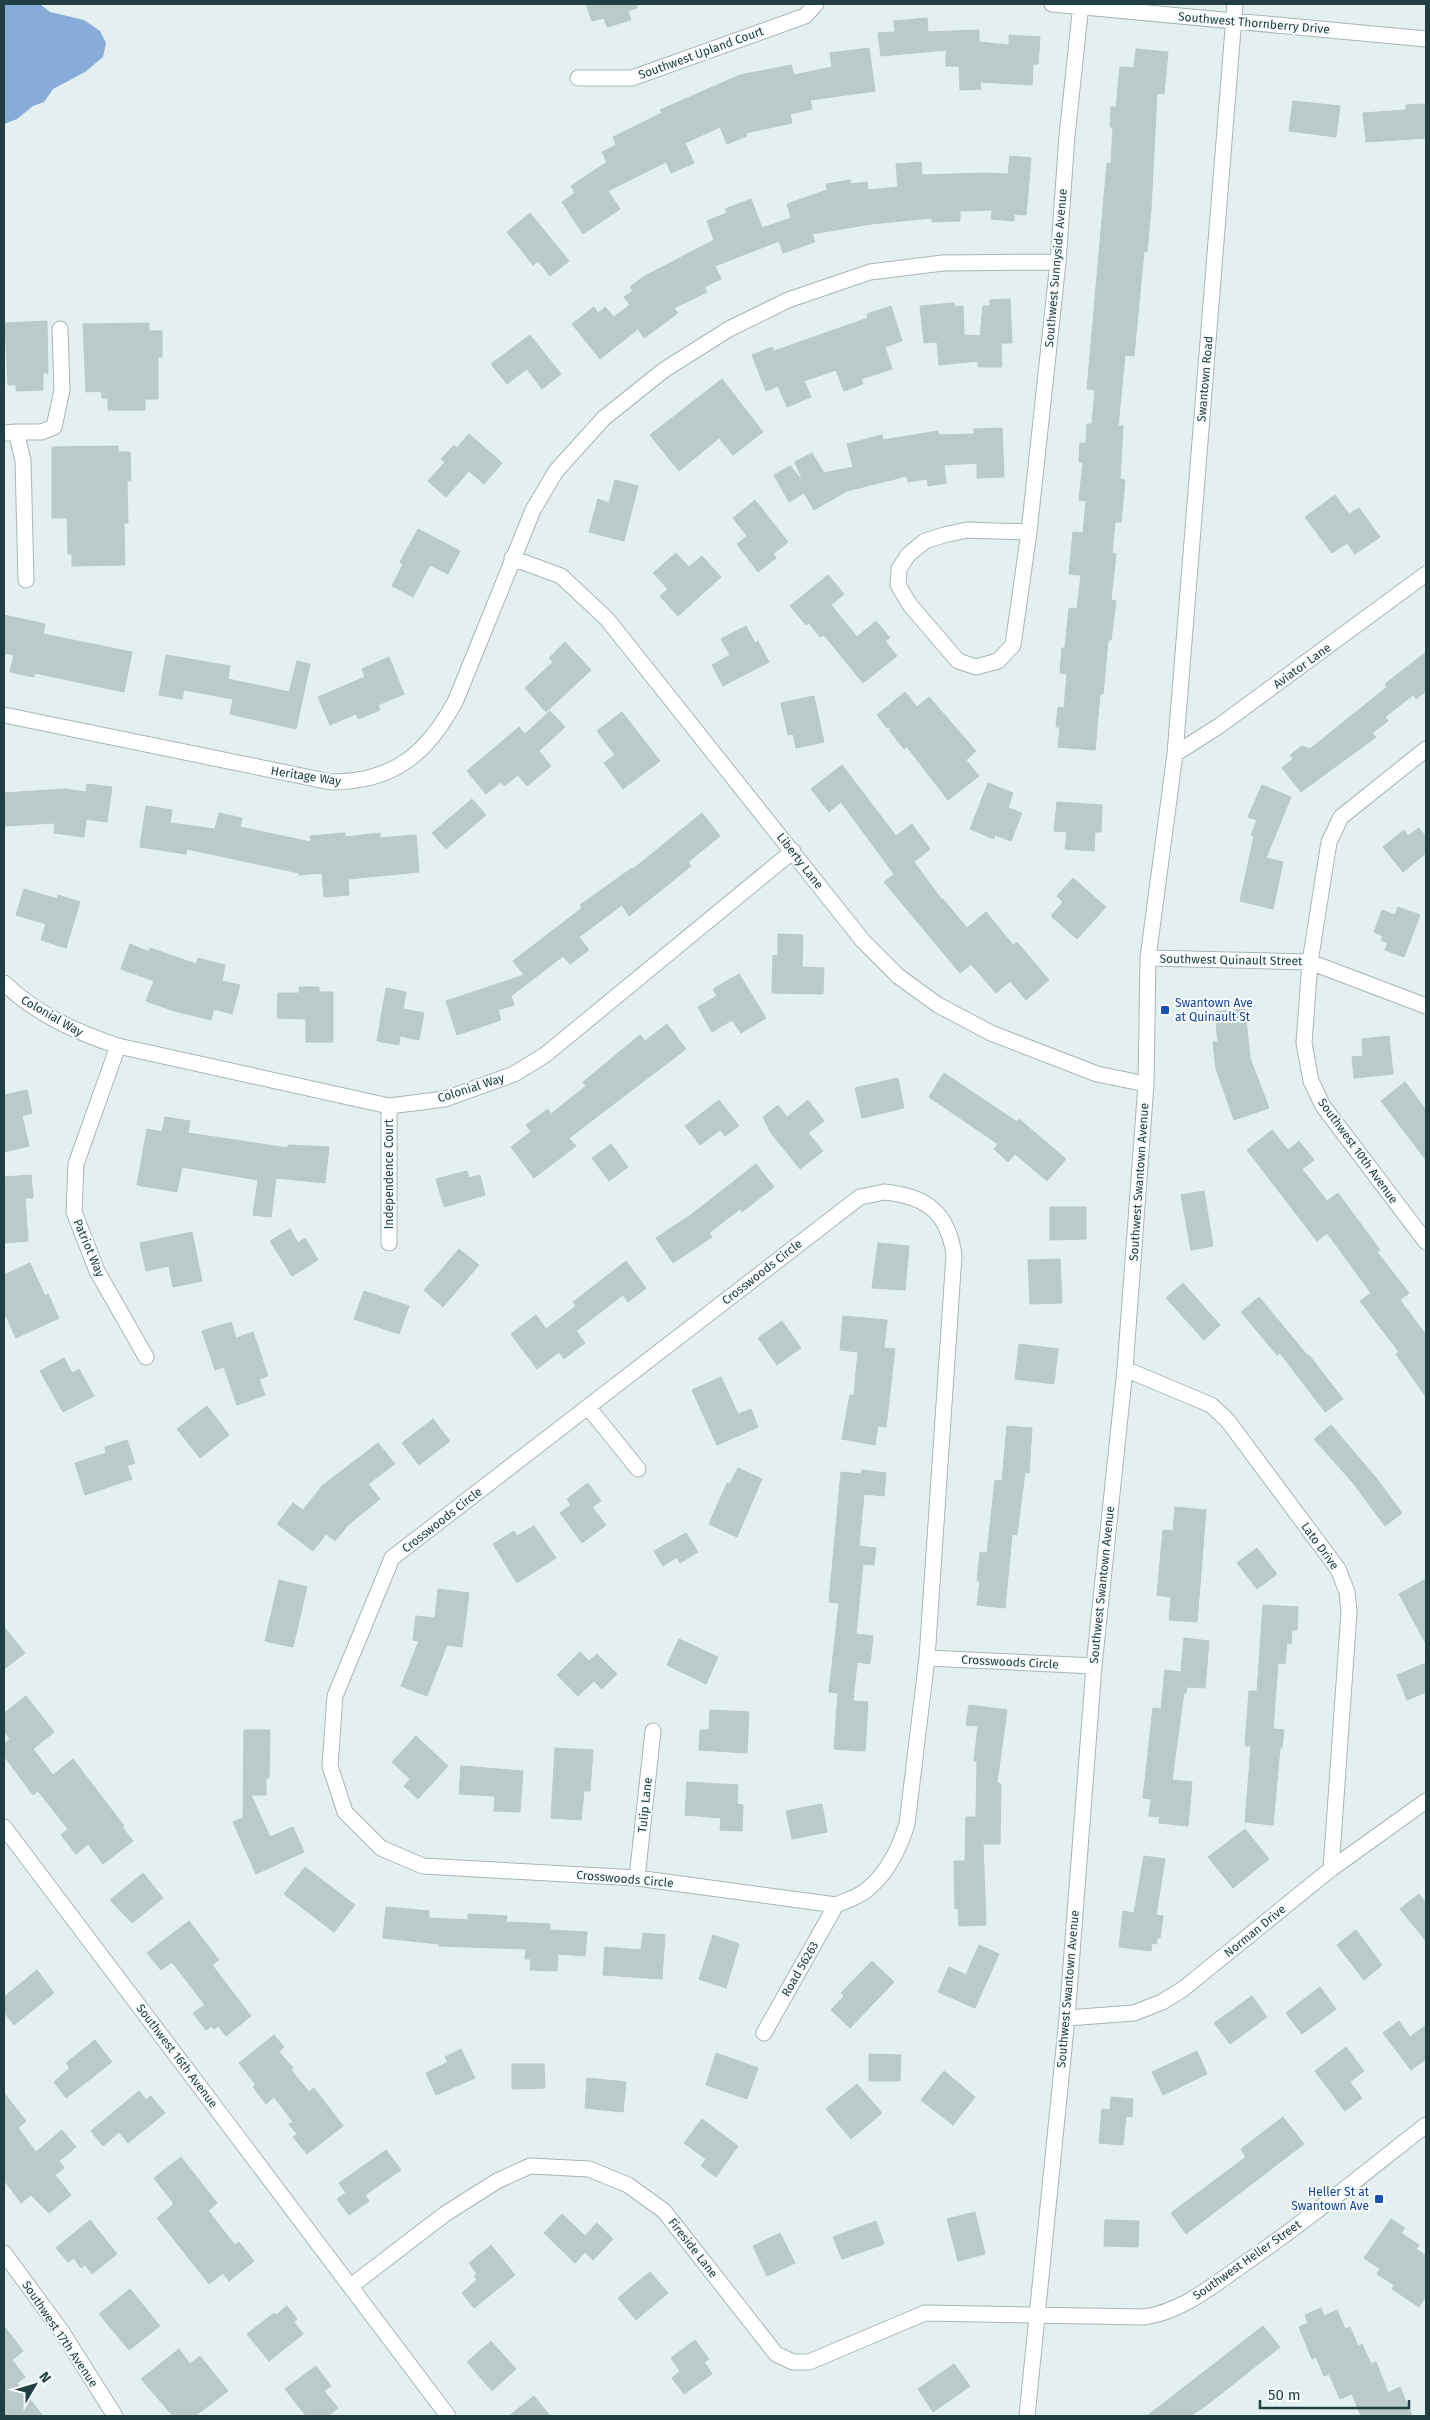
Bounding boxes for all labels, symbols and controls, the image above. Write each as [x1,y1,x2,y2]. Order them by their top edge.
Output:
street label: Southwest Thornberry Drive [1178,9,1330,37]
street label: Southwest Upland Court [637,24,766,82]
street label: Southwest Sunnyside Avenue [1042,188,1070,348]
street label: Swantown Road [1194,335,1216,423]
street label: Aviator Lane [1271,640,1333,692]
street label: Heritage Way [270,764,342,788]
street label: Liberty Lane [774,830,826,892]
street label: Southwest Quinault Street [1159,952,1303,968]
street label: Colonial Way [19,993,86,1039]
place label: Swantown Ave at Quinault St [1175,996,1253,1024]
marker: Swantown Ave at Quinault St [1159,1004,1171,1016]
street label: Colonial Way [436,1071,506,1105]
street label: Southwest 10th Avenue [1315,1096,1401,1206]
street label: Southwest Swantown Avenue [1126,1102,1152,1262]
street label: Independence Court [382,1118,396,1229]
street label: Patriot Way [71,1217,107,1279]
street label: Crosswoods Circle [719,1236,805,1308]
street label: Crosswoods Circle [399,1484,485,1556]
street label: Southwest Swantown Avenue [1087,1505,1117,1665]
street label: Lato Drive [1298,1520,1342,1572]
street label: Crosswoods Circle [961,1652,1059,1672]
street label: Tulip Lane [635,1776,655,1834]
street label: Crosswoods Circle [576,1868,674,1890]
street label: Norman Drive [1221,1902,1289,1960]
street label: Southwest Swantown Avenue [1054,1909,1082,2069]
street label: Road 56263 [779,1939,821,1999]
street label: Southwest 16th Avenue [133,2001,221,2111]
place label: Heller St at Swantown Ave [1291,2185,1370,2213]
marker: Heller St at Swantown Ave [1373,2193,1385,2205]
street label: Fireside Lane [665,2216,721,2280]
street label: Southwest Heller Street [1190,2217,1304,2303]
street label: Southwest 17th Avenue [19,2278,101,2390]
north arrow [10,2360,60,2410]
text: N [35,2368,54,2386]
scale bar [1260,2378,1409,2410]
text: 50 m [1268,2386,1301,2404]

